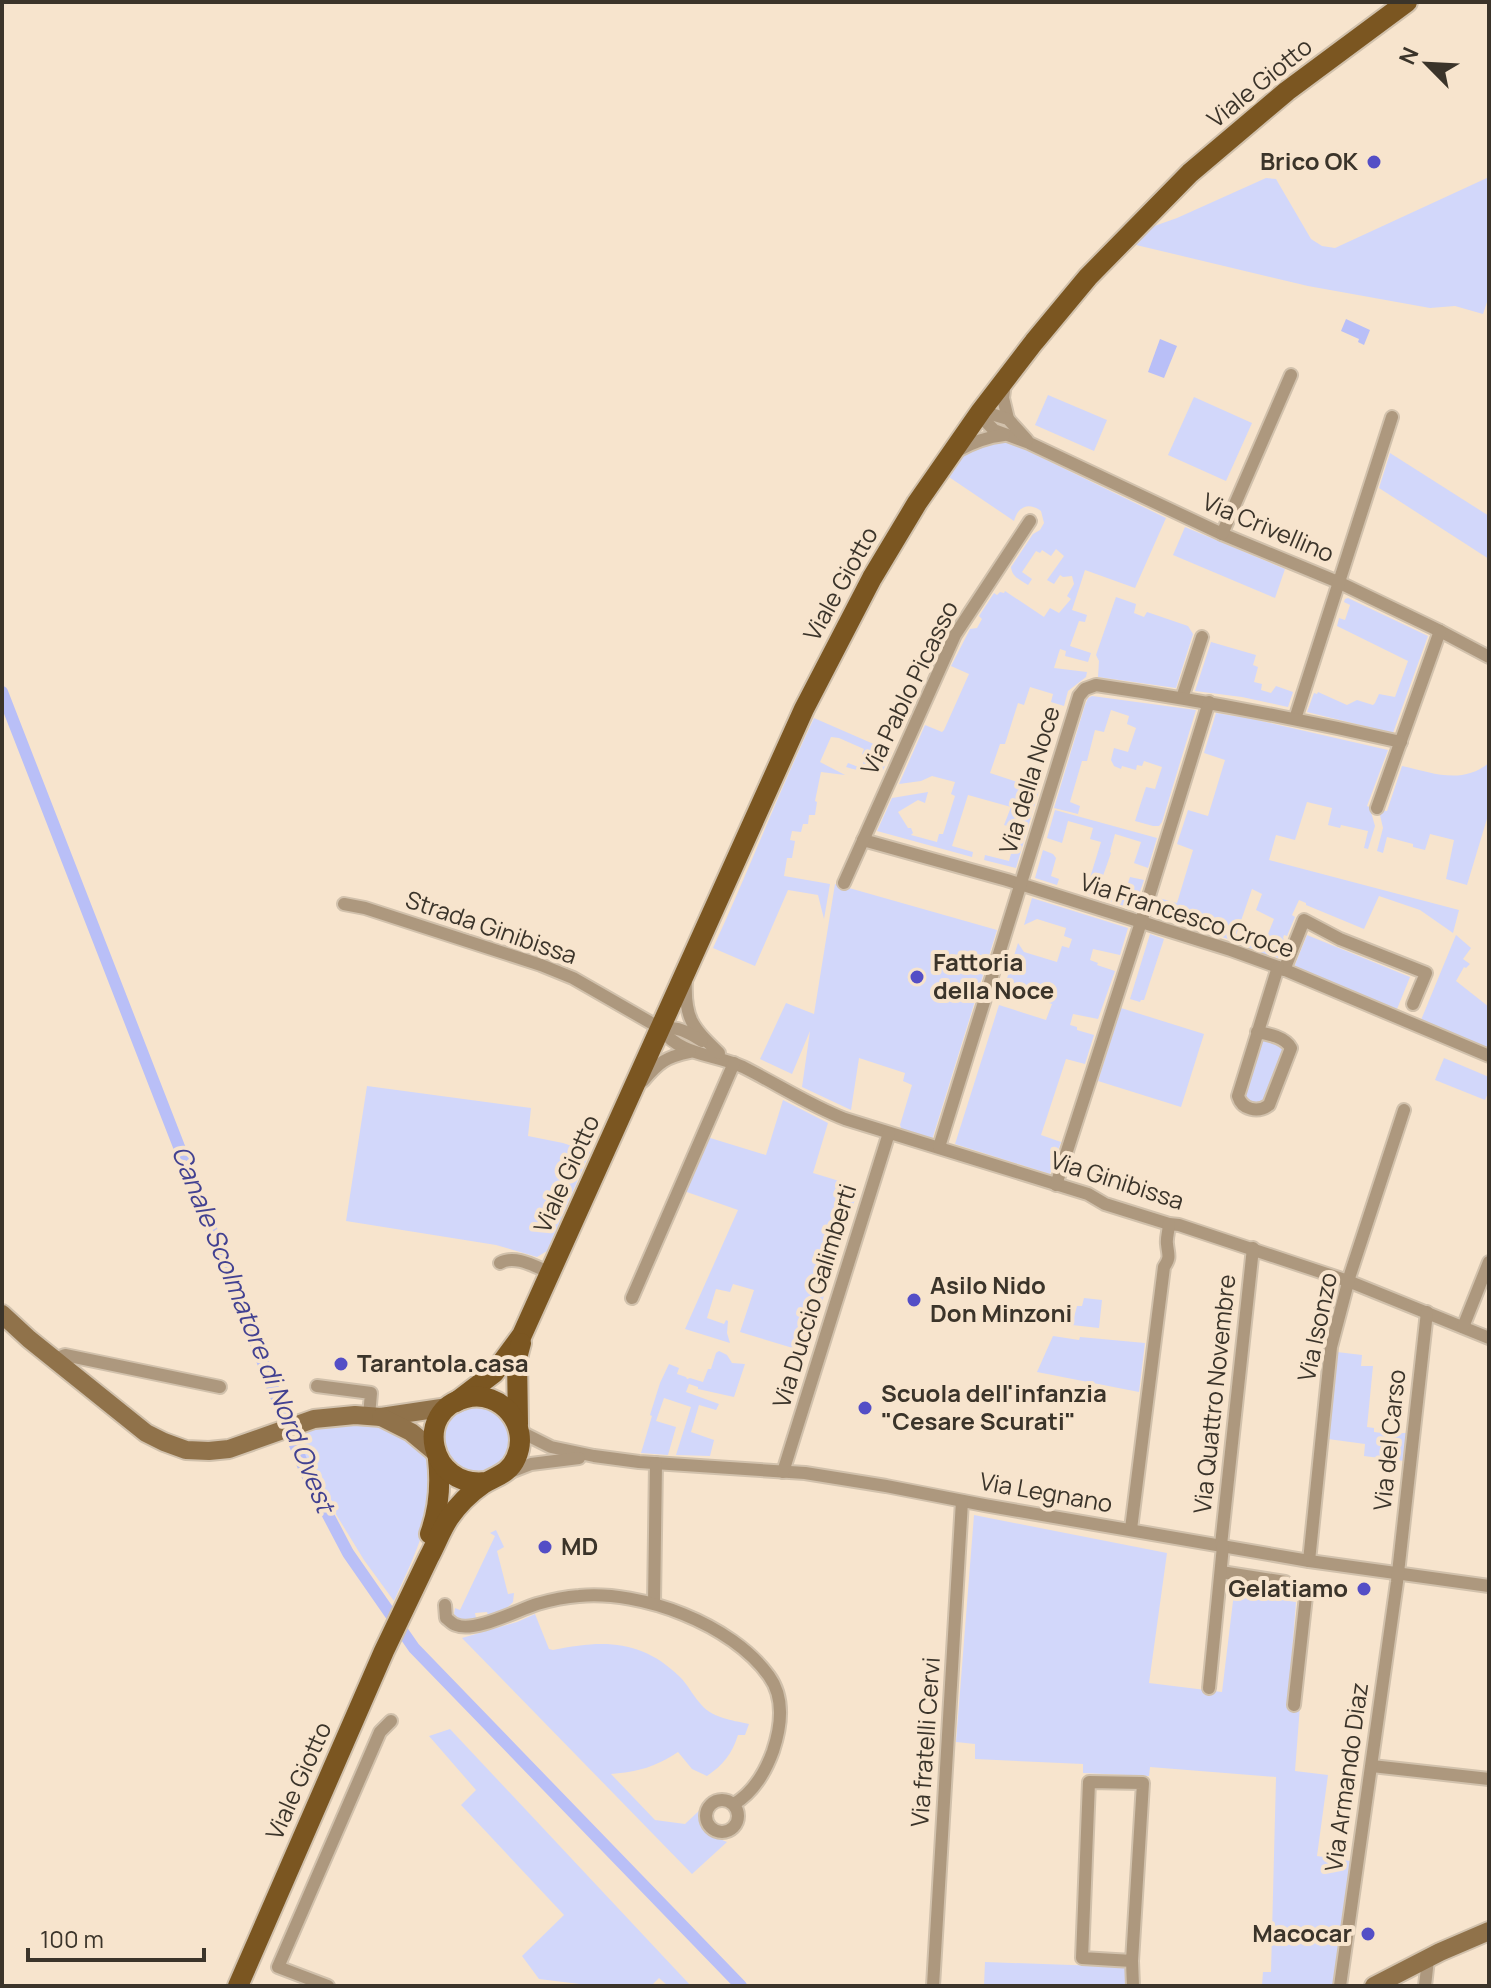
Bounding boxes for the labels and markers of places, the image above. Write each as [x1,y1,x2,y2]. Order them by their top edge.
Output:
place label: Brico OK [1260,144,1358,177]
marker: Brico OK [1365,153,1383,171]
place label: Fattoria della Noce [933,945,1054,1006]
marker: Fattoria della Noce [908,968,926,986]
place label: Asilo Nido Don Minzoni [930,1268,1072,1329]
marker: Asilo Nido Don Minzoni [905,1291,923,1309]
place label: Tarantola.casa [357,1346,528,1379]
marker: Tarantola.casa [332,1355,350,1373]
place label: Scuola dell'infanzia "Cesare Scurati" [881,1376,1107,1437]
marker: Scuola dell'infanzia "Cesare Scurati" [856,1399,874,1417]
place label: MD [561,1529,598,1562]
marker: MD [536,1538,554,1556]
place label: Gelatiamo [1228,1571,1348,1604]
marker: Gelatiamo [1355,1580,1373,1598]
place label: Macocar [1252,1916,1352,1949]
marker: Macocar [1359,1925,1377,1943]

